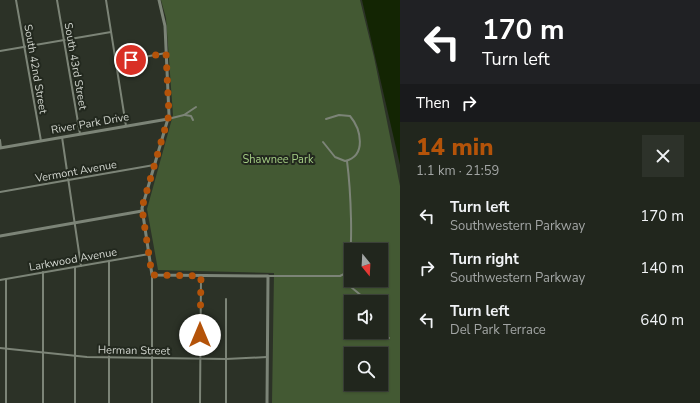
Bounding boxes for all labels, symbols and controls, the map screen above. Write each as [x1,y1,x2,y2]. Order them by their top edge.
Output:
text: 170 m [482,11,565,49]
icon: left [416,16,468,68]
street label: South 43rd Street [60,21,91,111]
street label: South 42nd Street [20,23,51,115]
pin [114,43,148,77]
text: Turn left [482,47,550,71]
icon: arrive [120,49,142,71]
icon: right [458,92,480,114]
text: Then [416,93,450,113]
street label: River Park Drive [50,109,130,138]
text: 14 min [416,131,494,163]
button: close [642,135,684,177]
park label: Shawnee Park [243,152,314,167]
street label: Vermont Avenue [33,157,118,186]
text: 1.1 km · 21:59 [416,162,499,180]
text: Turn left [450,197,509,217]
icon: left [416,205,438,227]
text: 170 m [640,206,684,226]
text: Southwestern Parkway [450,217,585,235]
north arrow [344,243,388,287]
map controls [344,243,388,391]
street label: Larkwood Avenue [28,244,118,275]
text: Turn right [450,249,519,269]
icon: right [416,257,438,279]
text: 140 m [640,258,684,278]
text: Southwestern Parkway [450,269,585,287]
button: sound [344,295,388,339]
text: Turn left [450,301,509,321]
icon: left [416,309,438,331]
text: 640 m [640,310,684,330]
position arrow [179,314,221,356]
text: Del Park Terrace [450,321,546,339]
street label: Herman Street [98,342,171,359]
button: search [344,347,388,391]

